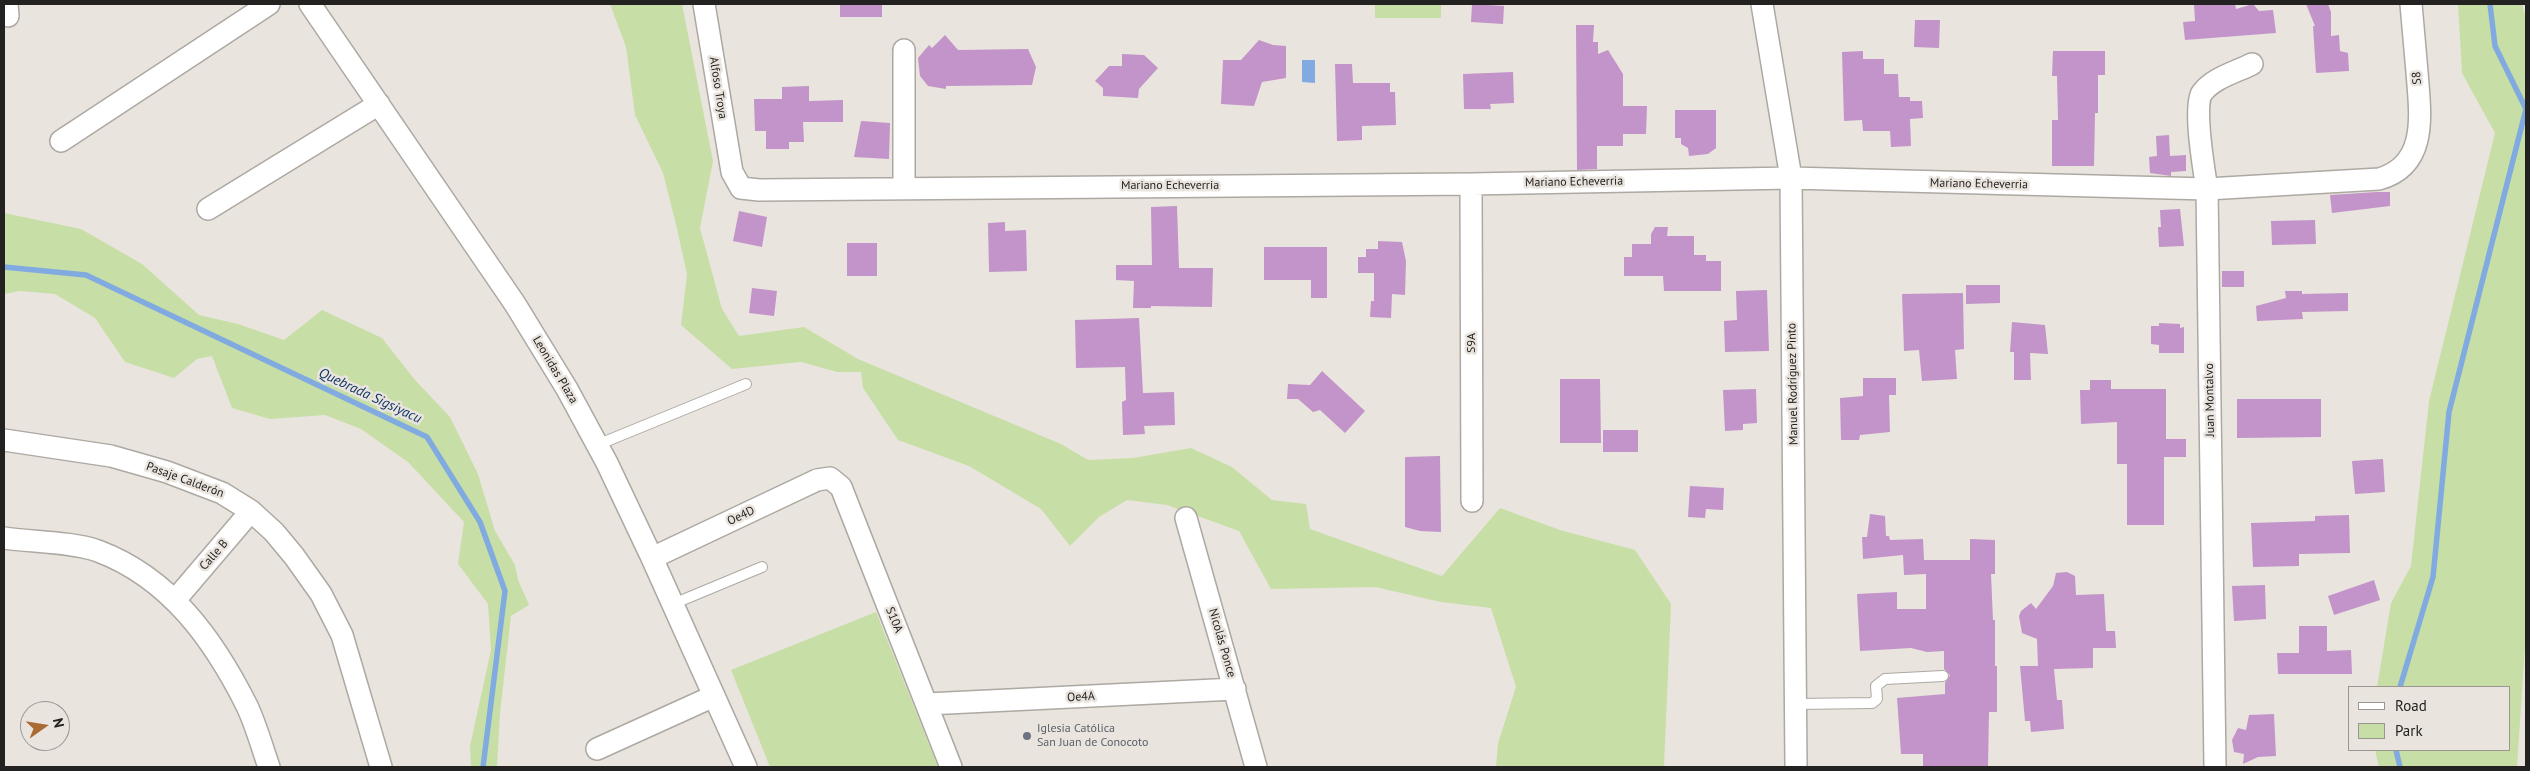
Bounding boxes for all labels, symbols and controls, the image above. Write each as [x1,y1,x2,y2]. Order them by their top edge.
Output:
street label: Alfoso Troya [706,56,730,120]
street label: S8 [2409,71,2425,85]
street label: Mariano Echeverria [1525,174,1623,190]
street label: Mariano Echeverria [1930,176,2028,192]
street label: Mariano Echeverria [1121,179,1219,193]
street label: Manuel Rodríguez Pinto [1785,323,1801,445]
street label: S9A [1465,333,1479,353]
street label: Leonidas Plaza [529,334,581,406]
street label: Juan Montalvo [2202,363,2218,437]
water label: Quebrada Sigsiyacu [316,365,424,427]
street label: Pasaje Calderón [144,459,226,501]
street label: Oe4D [725,503,757,529]
street label: Calle B [197,537,231,573]
street label: S10A [882,605,906,635]
street label: Nicolás Ponce [1205,607,1239,679]
legend [2348,686,2510,751]
street label: Oe4A [1067,689,1095,705]
text: Road [2395,696,2427,715]
north arrow [20,701,70,751]
text: N [49,716,68,729]
text: Park [2395,721,2423,740]
place label: Iglesia Católica San Juan de Conocoto [1037,722,1148,750]
marker: Iglesia Católica San Juan de Conocoto [1021,730,1033,742]

